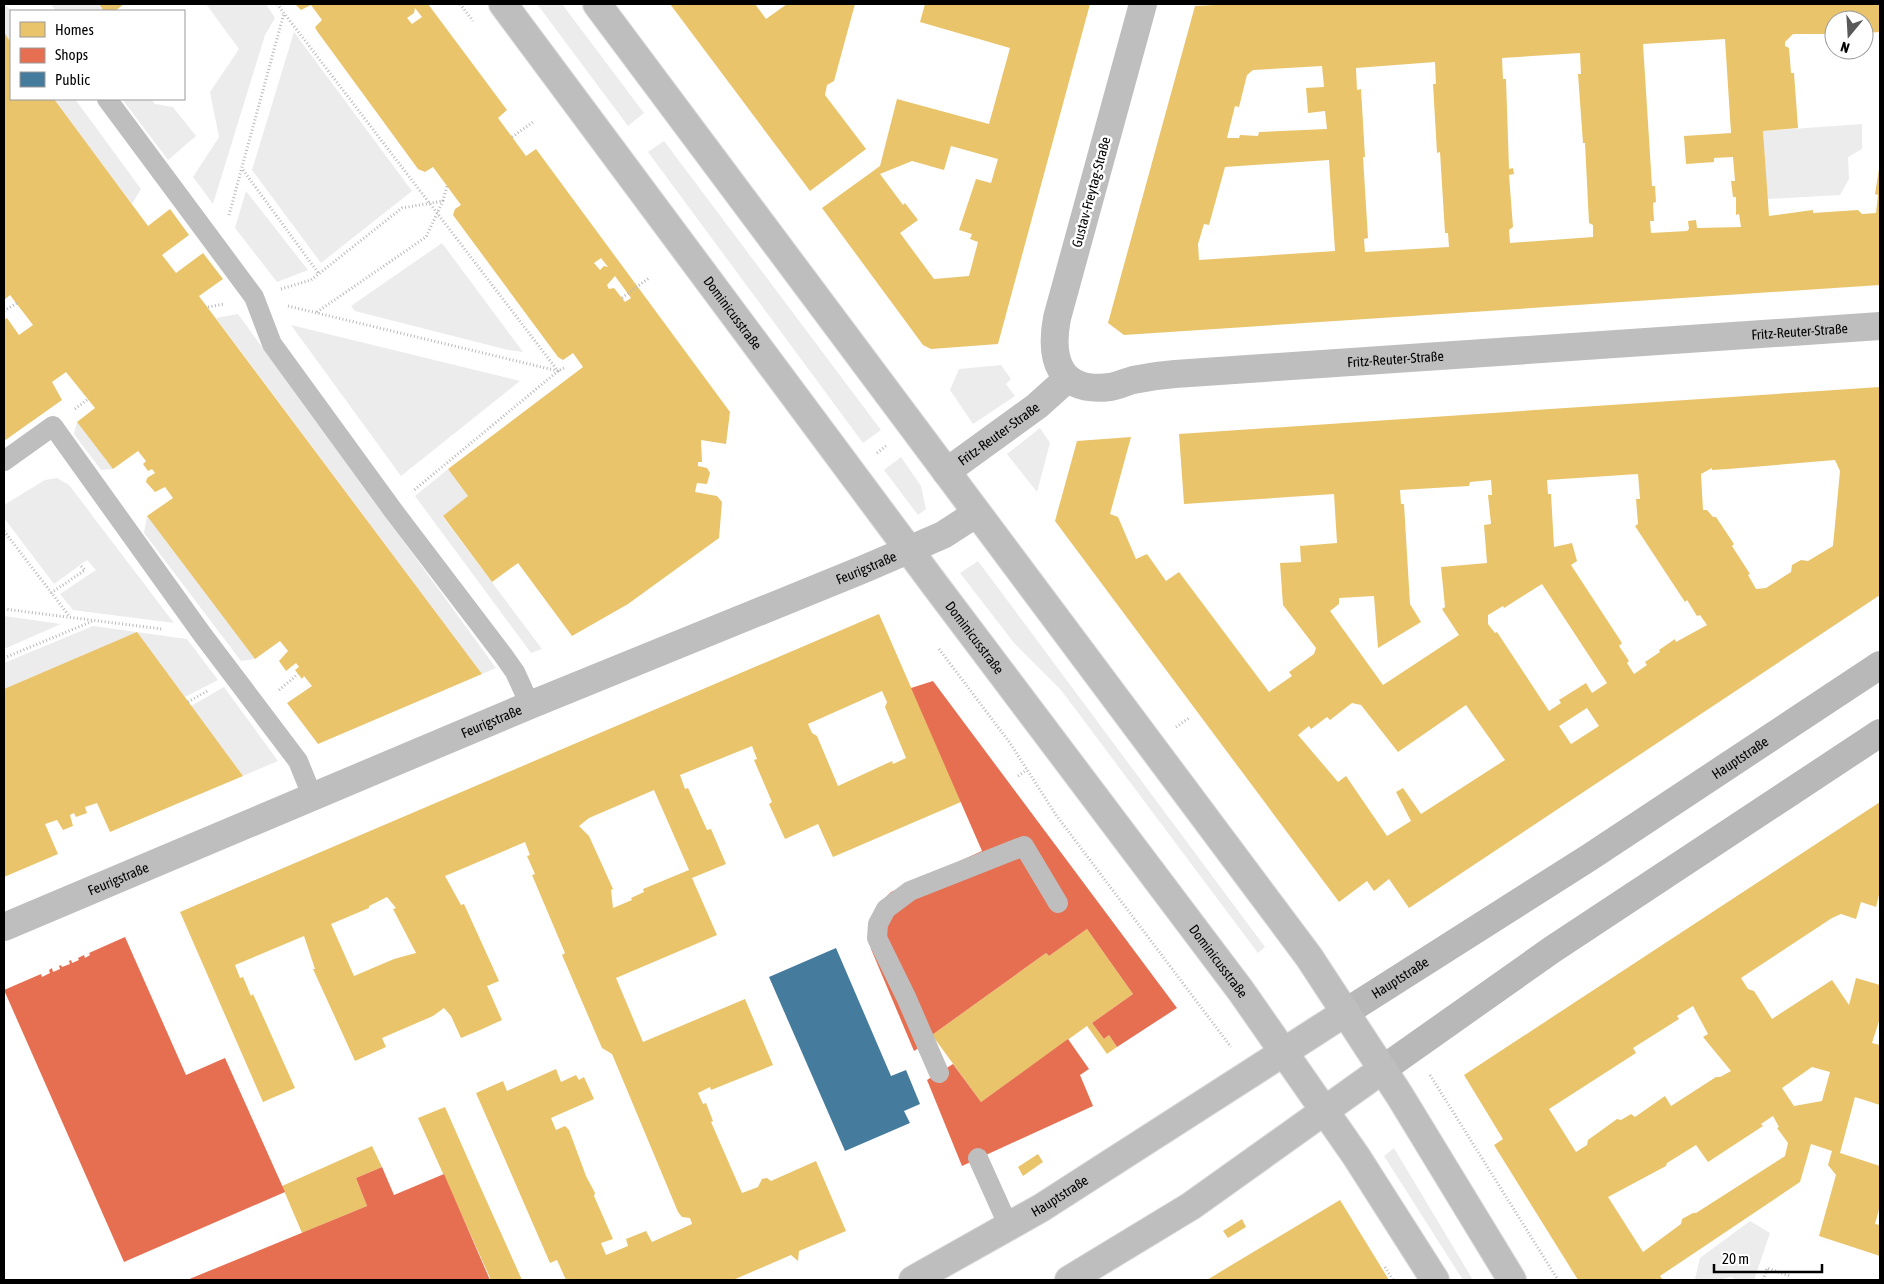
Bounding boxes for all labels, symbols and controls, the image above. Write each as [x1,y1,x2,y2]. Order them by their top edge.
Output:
legend [10,10,185,100]
north arrow [1824,10,1874,60]
text: Homes [55,21,94,38]
text: N [1839,38,1851,56]
text: Shops [55,46,88,63]
text: Public [55,71,90,88]
street label: Gustav-Freytag-Straße [1069,135,1113,249]
street label: Dominicusstraße [700,273,765,353]
street label: Fritz-Reuter-Straße [1751,320,1848,343]
street label: Fritz-Reuter-Straße [1347,348,1444,370]
street label: Fritz-Reuter-Straße [955,399,1042,469]
street label: Feurigstraße [834,548,899,588]
street label: Dominicusstraße [942,598,1007,677]
street label: Feurigstraße [459,701,524,741]
street label: Hauptstraße [1709,733,1771,782]
street label: Feurigstraße [86,859,151,899]
street label: Dominicusstraße [1186,922,1251,1001]
street label: Hauptstraße [1369,954,1432,1002]
street label: Hauptstraße [1028,1172,1091,1220]
scale bar [1714,1242,1822,1274]
text: 20 m [1722,1250,1749,1267]

